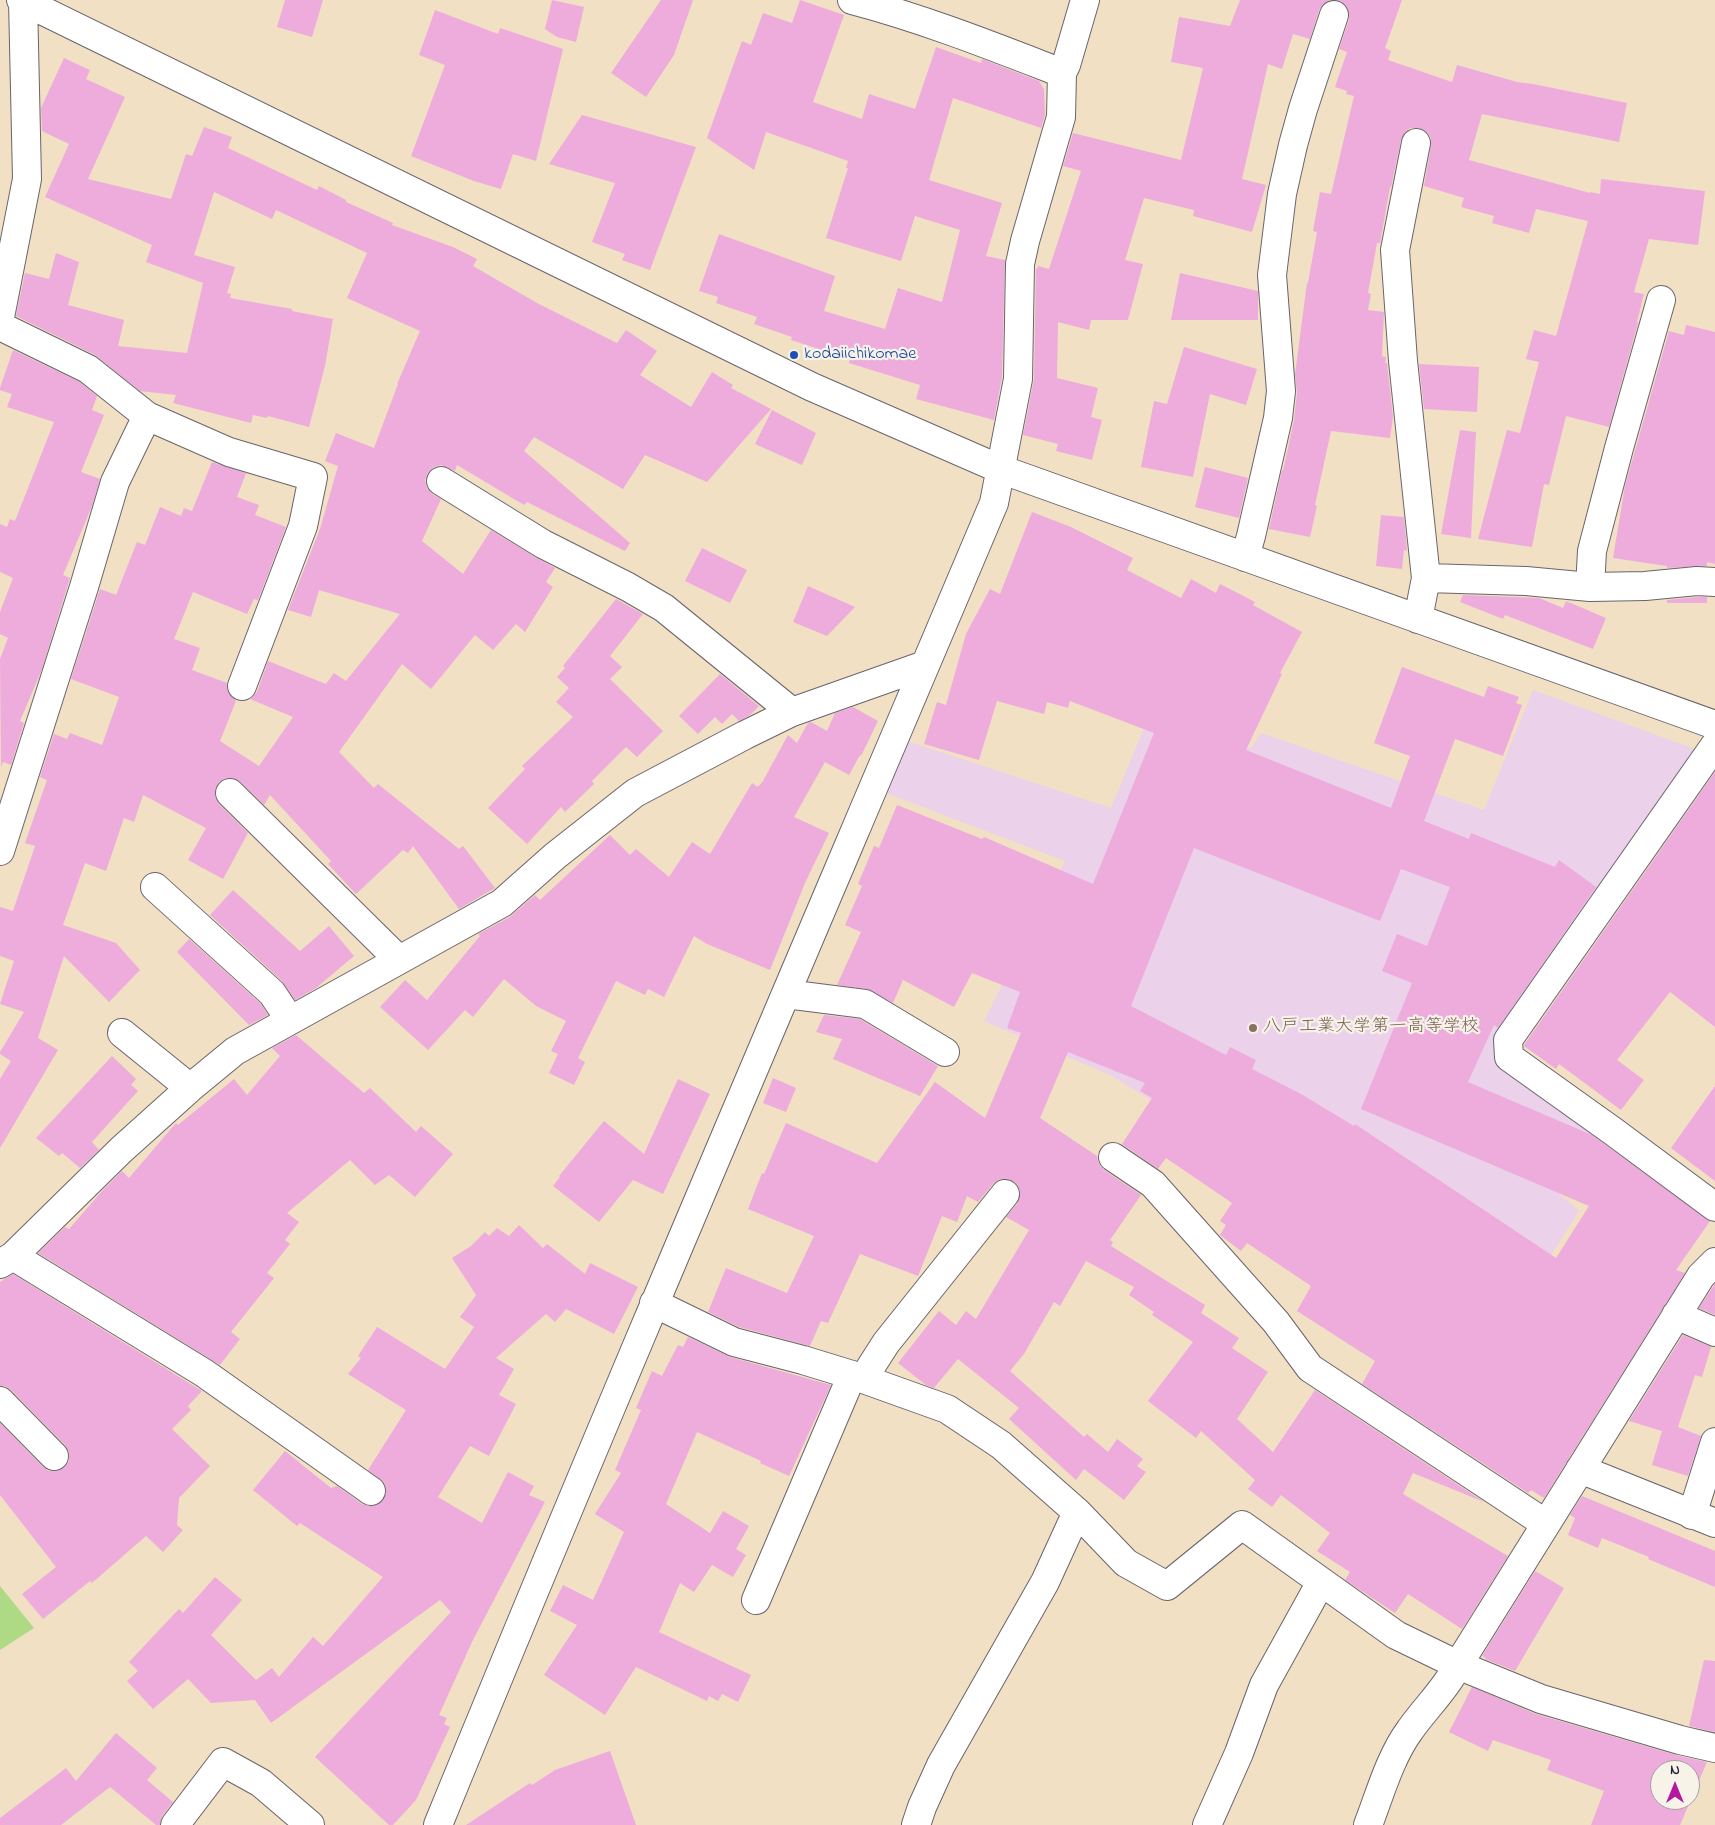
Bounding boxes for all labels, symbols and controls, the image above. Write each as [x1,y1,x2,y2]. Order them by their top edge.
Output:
place label: kodaiichikomae [804,344,916,366]
marker: kodaiichikomae [788,349,800,361]
place label: 八戸工業大学第一高等学校 [1263,1017,1479,1039]
marker: 八戸工業大学第一高等学校 [1247,1022,1259,1034]
north arrow [1650,1760,1700,1810]
text: N [1670,1760,1680,1781]

